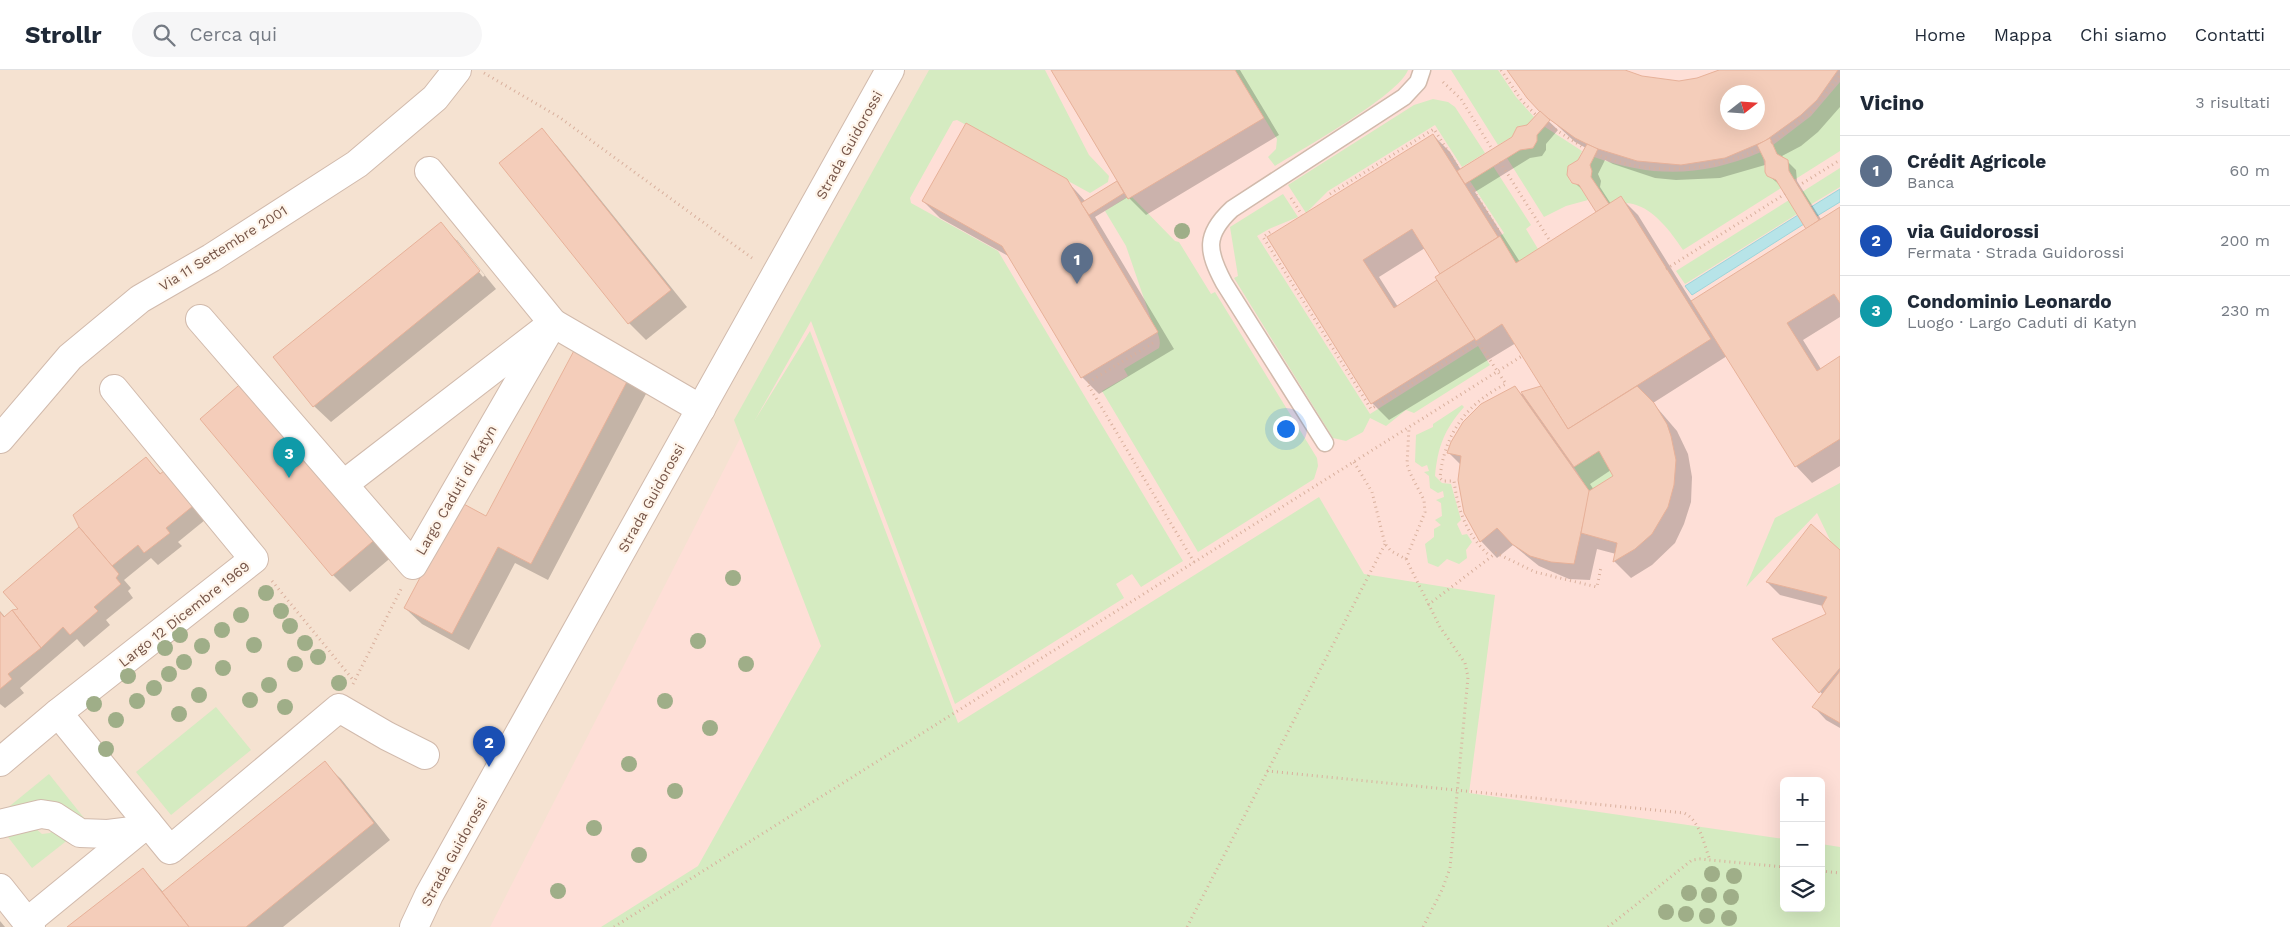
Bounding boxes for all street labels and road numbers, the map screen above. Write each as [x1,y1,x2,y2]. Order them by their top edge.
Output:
street label: Strada Guidorossi [813,88,885,202]
street label: Via 11 Settembre 2001 [156,202,290,294]
street label: Largo Caduti di Katyn [412,422,500,558]
street label: Strada Guidorossi [615,441,687,555]
street label: Largo 12 Dicembre 1969 [115,558,253,670]
street label: Strada Guidorossi [418,795,490,909]

